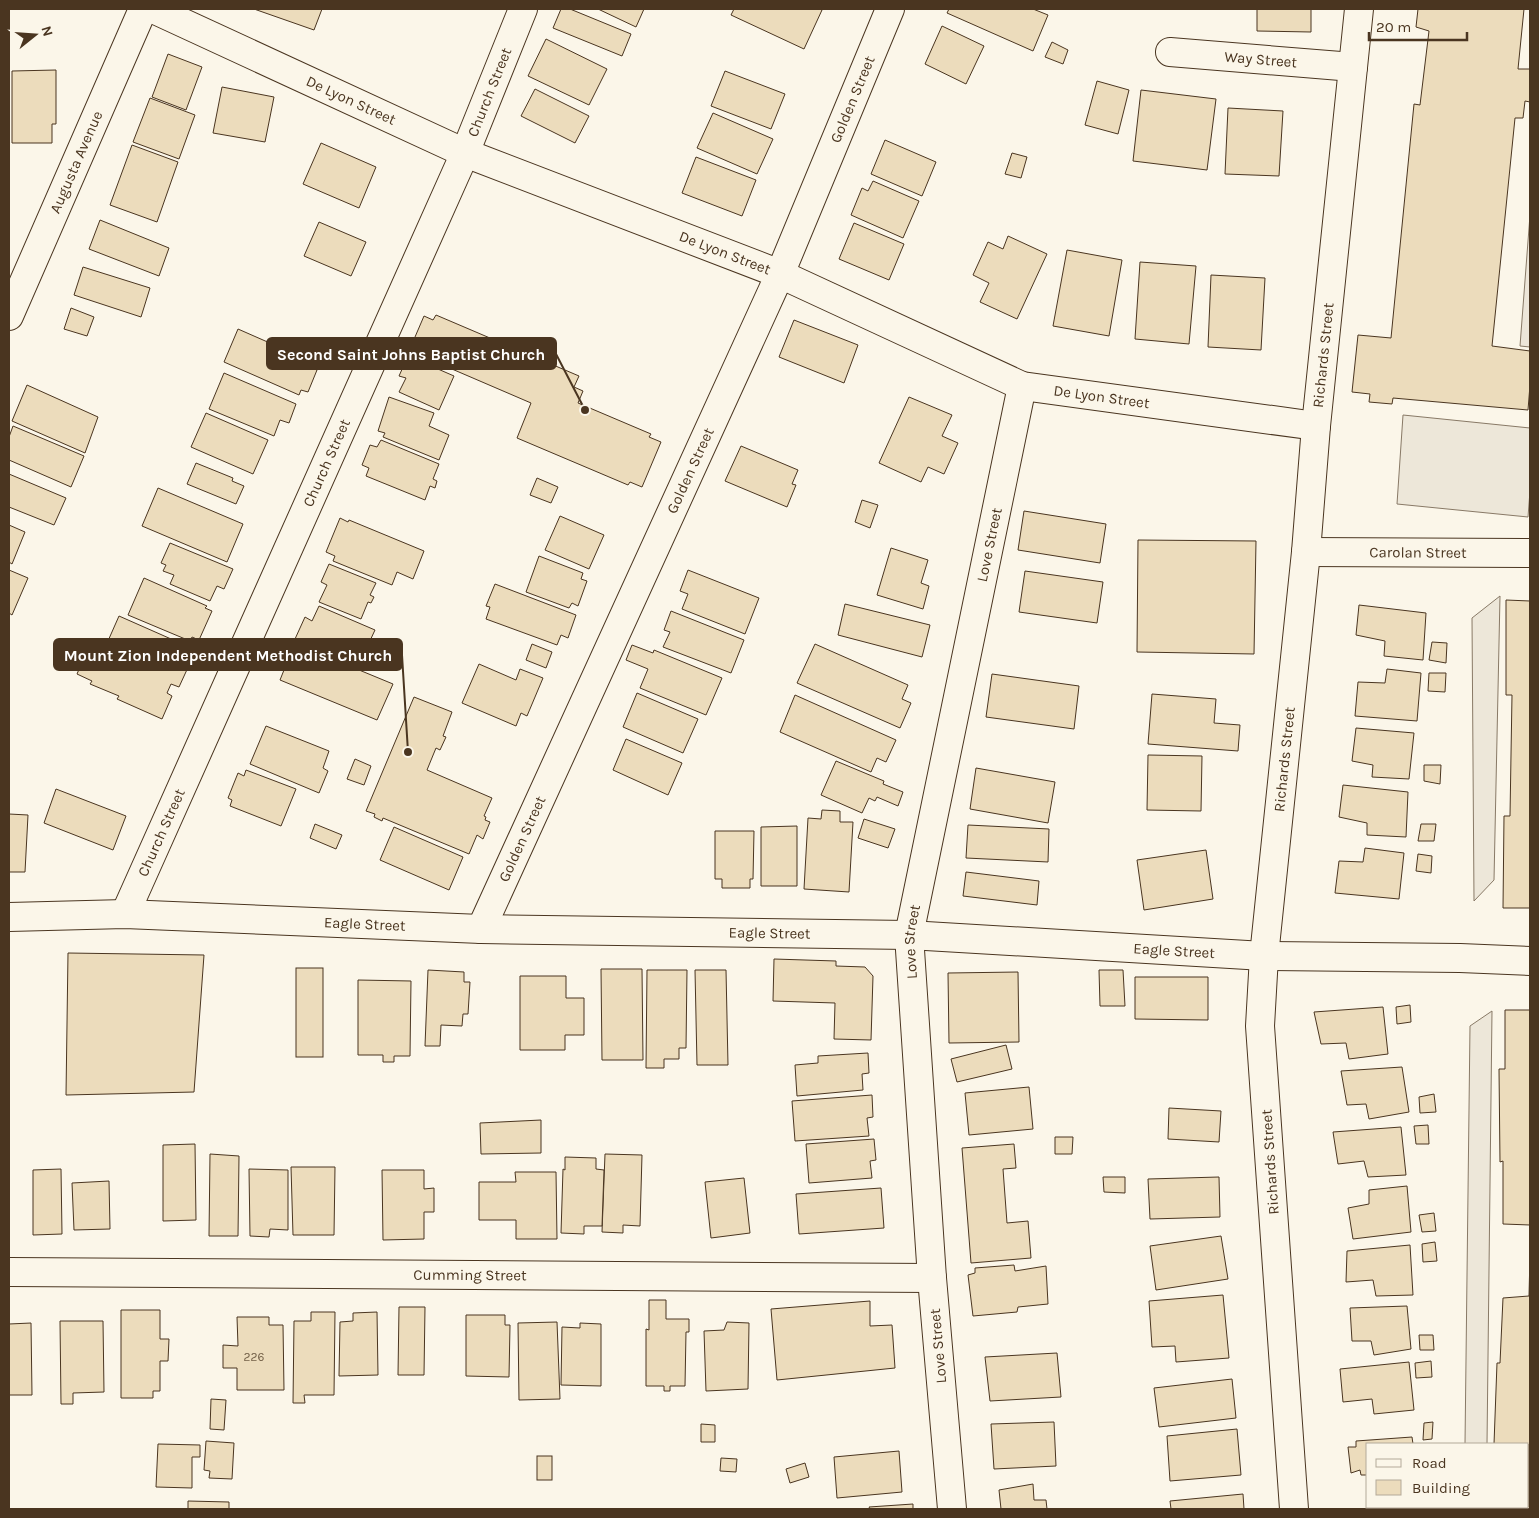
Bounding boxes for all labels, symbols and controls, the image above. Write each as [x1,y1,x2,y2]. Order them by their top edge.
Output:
north arrow [10,10,60,60]
scale bar [1369,10,1466,42]
text: 20 m [1376,18,1411,36]
text: N [37,24,57,39]
street label: Church Street [463,45,516,139]
street label: Way Street [1224,47,1298,71]
street label: Golden Street [826,53,879,146]
street label: De Lyon Street [303,72,399,129]
street label: Augusta Avenue [46,108,106,216]
street label: De Lyon Street [676,227,774,279]
street label: Richards Street [1309,301,1338,409]
callout: Second Saint Johns Baptist Church [267,338,556,369]
text: Second Saint Johns Baptist Church [277,345,545,364]
street label: De Lyon Street [1052,381,1151,412]
street label: Church Street [299,416,354,510]
street label: Golden Street [663,424,718,516]
street label: Love Street [973,506,1006,583]
street label: Carolan Street [1369,543,1467,562]
callout: Mount Zion Independent Methodist Church [54,639,402,670]
text: Mount Zion Independent Methodist Church [64,646,392,665]
street label: Richards Street [1270,705,1299,813]
street label: Church Street [134,786,189,879]
street label: Golden Street [495,793,550,885]
street label: Love Street [900,902,924,980]
street label: Eagle Street [323,913,406,935]
street label: Eagle Street [729,923,811,943]
street label: Eagle Street [1133,939,1216,962]
street label: Richards Street [1257,1108,1283,1215]
street label: Cumming Street [413,1266,527,1284]
street label: Love Street [926,1307,950,1384]
house number: 226 [244,1350,265,1364]
legend [1366,1443,1529,1508]
text: Road [1412,1454,1447,1472]
text: Building [1412,1479,1470,1497]

